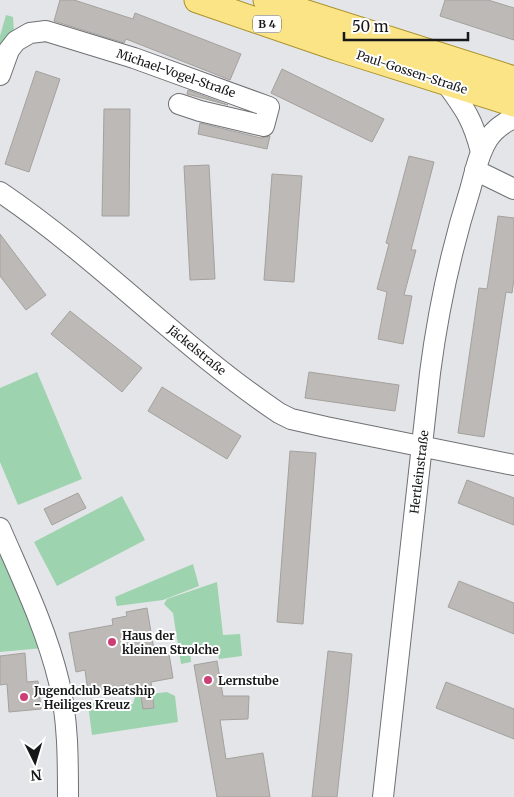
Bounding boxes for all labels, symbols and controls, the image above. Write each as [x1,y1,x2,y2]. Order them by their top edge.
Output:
scale bar [344,10,468,42]
road number: B 4 [253,15,281,32]
text: 50 m [352,17,389,36]
street label: Michael-Vogel-Straße [114,46,238,100]
street label: Paul-Gossen-Straße [355,47,469,97]
street label: Jäckelstraße [164,321,229,378]
street label: Hertleinstraße [406,429,432,515]
place label: Haus der kleinen Strolche [122,628,219,657]
marker: Haus der kleinen Strolche [106,636,118,648]
place label: Lernstube [218,673,279,688]
marker: Lernstube [202,674,214,686]
place label: Jugendclub Beatship - Heiliges Kreuz [33,683,155,712]
marker: Jugendclub Beatship - Heiliges Kreuz [18,691,30,703]
north arrow [10,737,60,787]
text: N [30,766,42,784]

